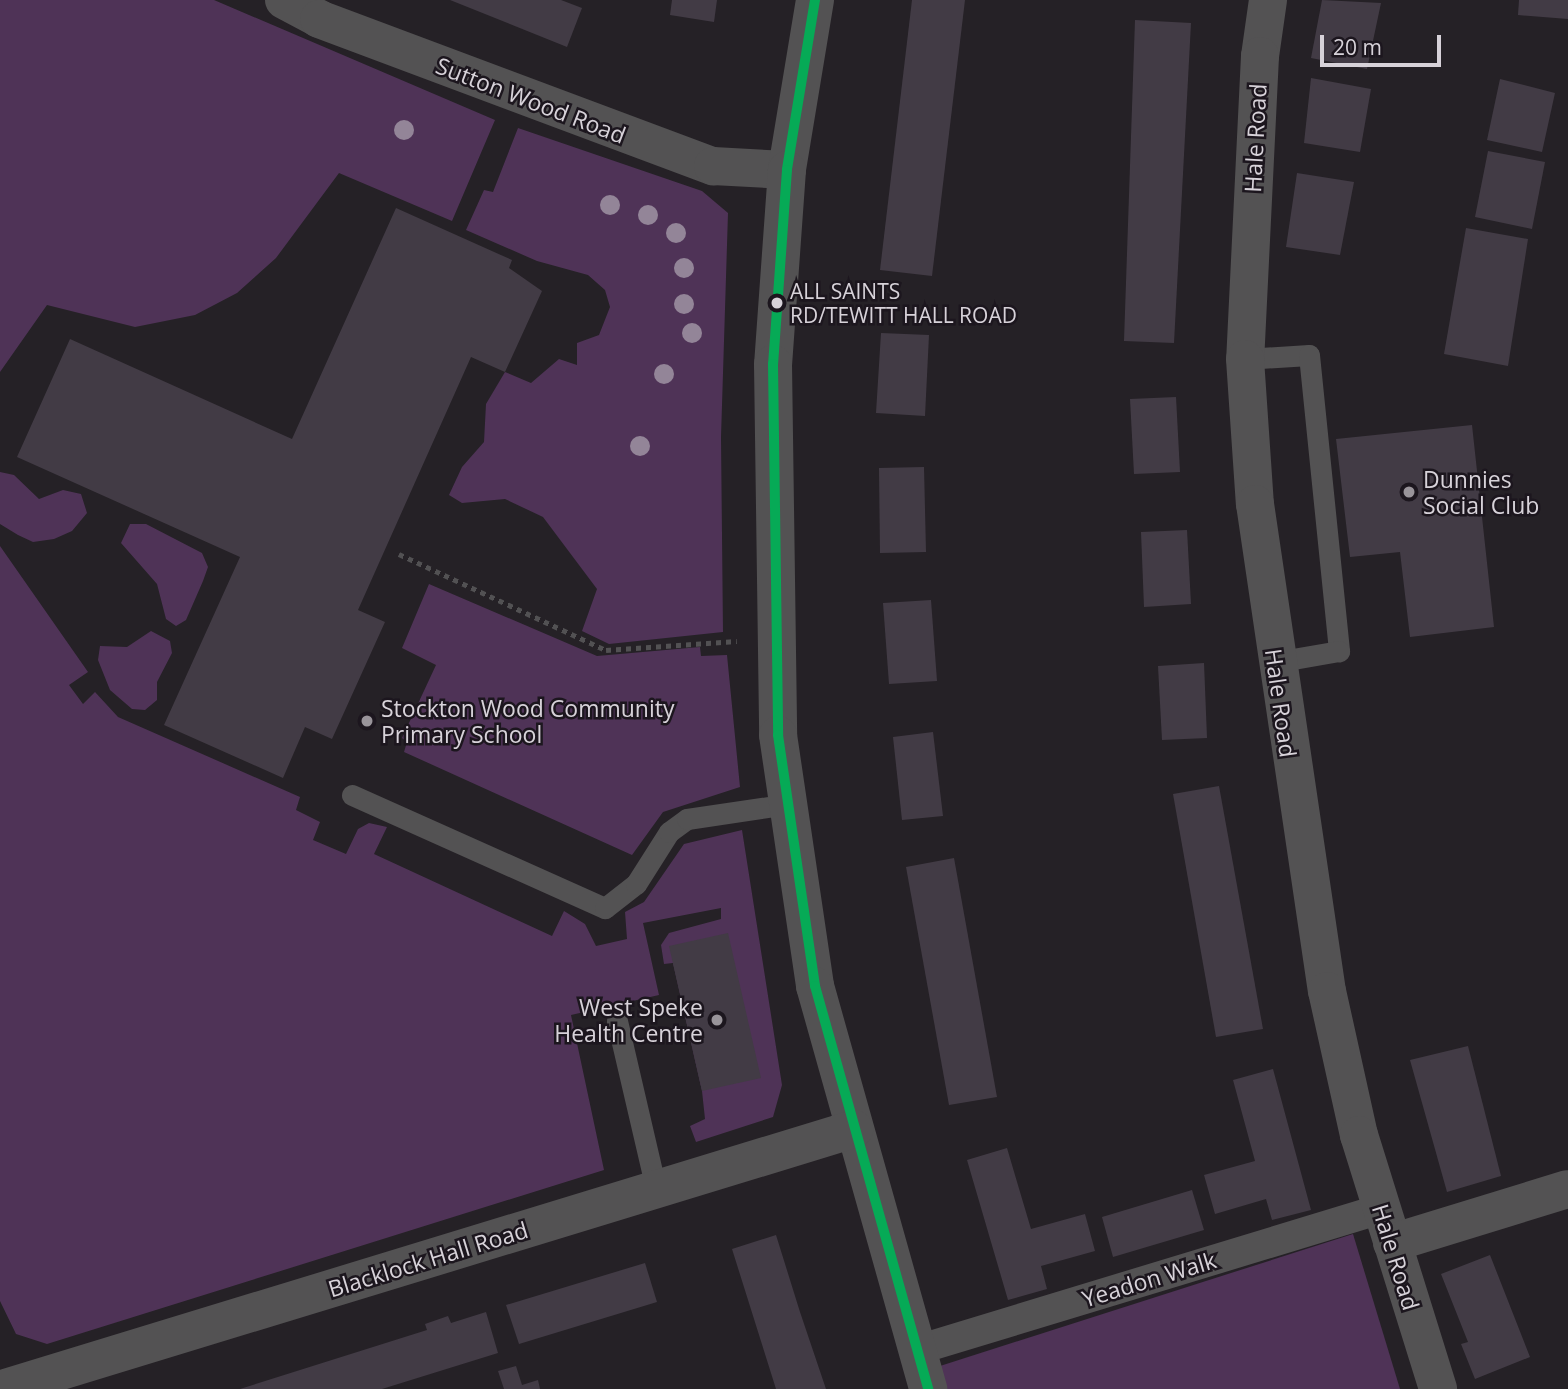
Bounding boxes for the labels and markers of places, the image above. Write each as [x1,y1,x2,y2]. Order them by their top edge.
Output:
place label: ALL SAINTS RD/TEWITT HALL ROAD [790,278,1017,328]
marker: ALL SAINTS RD/TEWITT HALL ROAD [770,296,784,310]
place label: Dunnies Social Club [1423,465,1539,519]
marker: Dunnies Social Club [1401,484,1417,500]
place label: Stockton Wood Community Primary School [381,694,674,748]
marker: Stockton Wood Community Primary School [359,713,375,729]
place label: West Speke Health Centre [554,993,703,1047]
marker: West Speke Health Centre [709,1012,725,1028]

